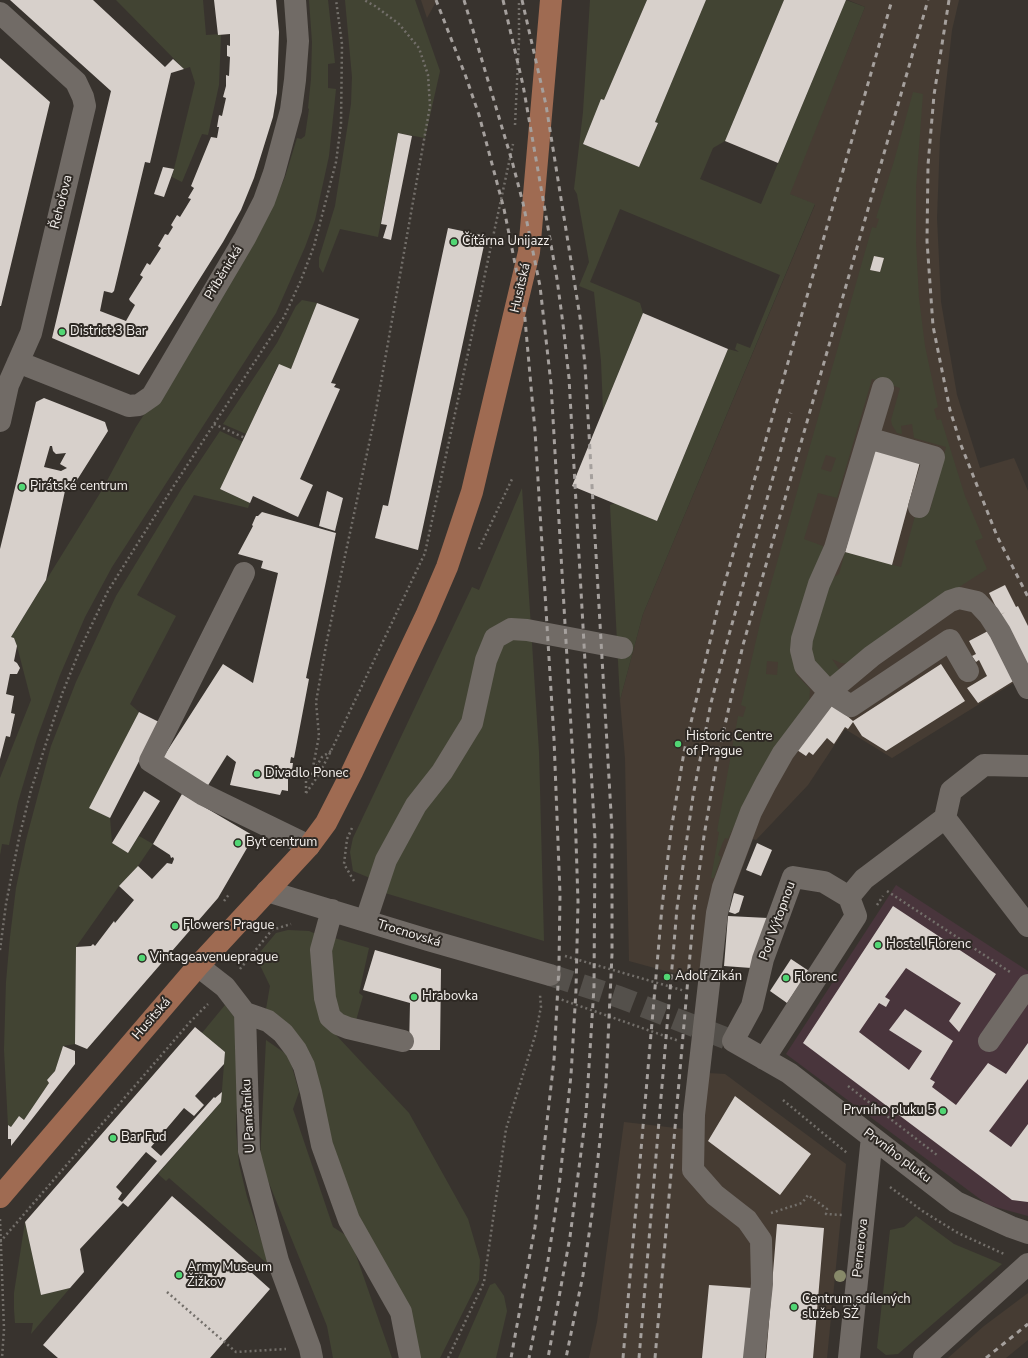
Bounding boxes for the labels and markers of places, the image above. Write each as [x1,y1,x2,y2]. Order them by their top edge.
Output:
place label: Čítárna Unijazz [462,234,549,250]
marker: Čítárna Unijazz [449,237,459,247]
place label: District 3 Bar [70,324,146,340]
marker: District 3 Bar [57,327,67,337]
place label: Pirátské centrum [30,479,128,495]
marker: Pirátské centrum [17,482,27,492]
place label: Historic Centre of Prague [686,729,772,760]
marker: Historic Centre of Prague [673,739,683,749]
place label: Divadlo Ponec [265,766,349,782]
marker: Divadlo Ponec [252,769,262,779]
place label: Byt centrum [246,835,317,851]
marker: Byt centrum [233,838,243,848]
place label: Flowers Prague [183,918,274,934]
marker: Flowers Prague [170,921,180,931]
place label: Hostel Florenc [886,937,971,953]
marker: Hostel Florenc [873,940,883,950]
place label: Vintageavenueprague [150,950,278,966]
marker: Vintageavenueprague [137,953,147,963]
place label: Adolf Zikán [675,969,742,985]
place label: Florenc [794,970,837,986]
marker: Adolf Zikán [662,972,672,982]
marker: Florenc [781,973,791,983]
place label: Hrabovka [422,989,478,1005]
marker: Hrabovka [409,992,419,1002]
place label: Prvního pluku 5 [843,1103,935,1119]
marker: Prvního pluku 5 [938,1106,948,1116]
place label: Bar Fud [121,1130,167,1146]
marker: Bar Fud [108,1133,118,1143]
place label: Army Museum Žižkov [187,1260,272,1291]
marker: Army Museum Žižkov [174,1270,184,1280]
place label: Centrum sdílených služeb SŽ [802,1292,911,1323]
marker: Centrum sdílených služeb SŽ [789,1302,799,1312]

